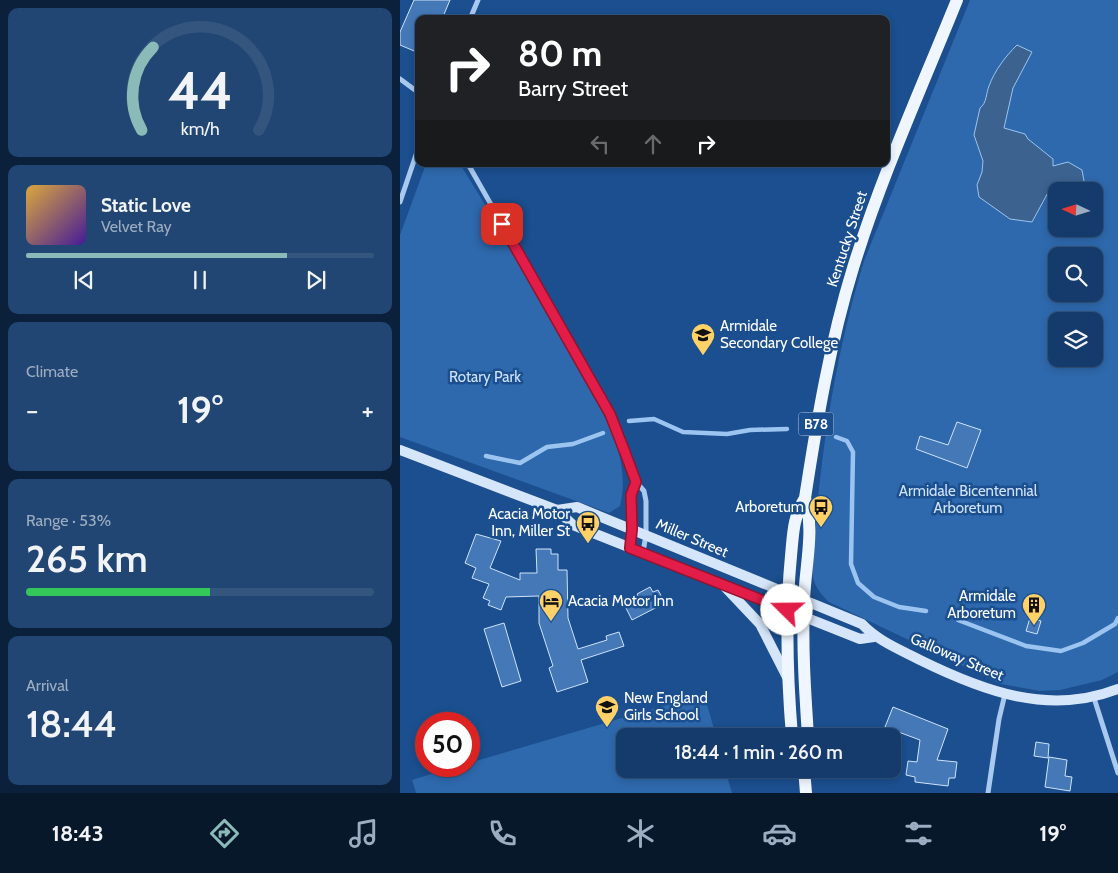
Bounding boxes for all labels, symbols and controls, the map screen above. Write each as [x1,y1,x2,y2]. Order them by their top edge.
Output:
text: 80 m [518,32,602,75]
icon: right [435,35,500,100]
text: 44 [168,59,232,122]
text: Barry Street [518,75,628,102]
text: km/h [180,118,220,139]
icon: left [586,130,614,158]
icon: ahead [639,130,667,158]
icon: right [692,130,720,158]
north arrow [1048,182,1102,238]
map controls [1048,182,1103,367]
street label: Kentucky Street [823,189,871,289]
text: Static Love [101,194,191,217]
pin [481,203,523,245]
icon: arrive [488,210,516,238]
text: Velvet Ray [101,217,172,236]
button: search [1048,247,1103,302]
icon: previous [70,266,98,294]
icon: pause [186,266,214,294]
icon: next [302,266,330,294]
button: layers [1048,312,1103,367]
place label: Armidale Secondary College [720,317,838,352]
school or university icon: Armidale Secondary College [690,322,716,356]
text: Climate [26,362,78,381]
park label: Rotary Park [449,368,521,386]
text: 19° [177,386,223,433]
text: − [26,393,38,427]
text: + [362,393,374,427]
road number: B78 [798,412,834,436]
park label: Armidale Bicentennial Arboretum [899,482,1038,517]
bus stop icon: Arboretum [808,494,834,528]
place label: Arboretum [735,498,804,516]
place label: Acacia Motor Inn, Miller St [488,505,570,540]
bus stop icon: Acacia Motor Inn, Miller St [575,510,601,544]
text: Range · 53% [26,511,111,530]
street label: Miller Street [653,515,731,561]
text: 265 km [26,535,148,582]
position arrow [760,583,812,635]
place label: Armidale Arboretum [947,587,1016,622]
hotel icon: Acacia Motor Inn [538,588,564,622]
place label: Acacia Motor Inn [568,592,674,610]
building icon: Armidale Arboretum [1021,592,1047,626]
street label: Galloway Street [908,629,1006,685]
text: Arrival [26,676,69,695]
place label: New England Girls School [624,689,708,724]
school or university icon: New England Girls School [594,694,620,728]
text: 18:44 [26,700,117,747]
speed limit sign: 50 [415,712,480,777]
text: 18:44 · 1 min · 260 m [674,741,843,764]
icon: directions [207,816,242,851]
icon: music [346,816,381,851]
icon: phone [485,816,520,851]
icon: climate [623,816,658,851]
icon: car [762,816,797,851]
icon: filters [901,816,936,851]
text: 18:43 [52,820,104,847]
text: 19° [1039,820,1066,847]

